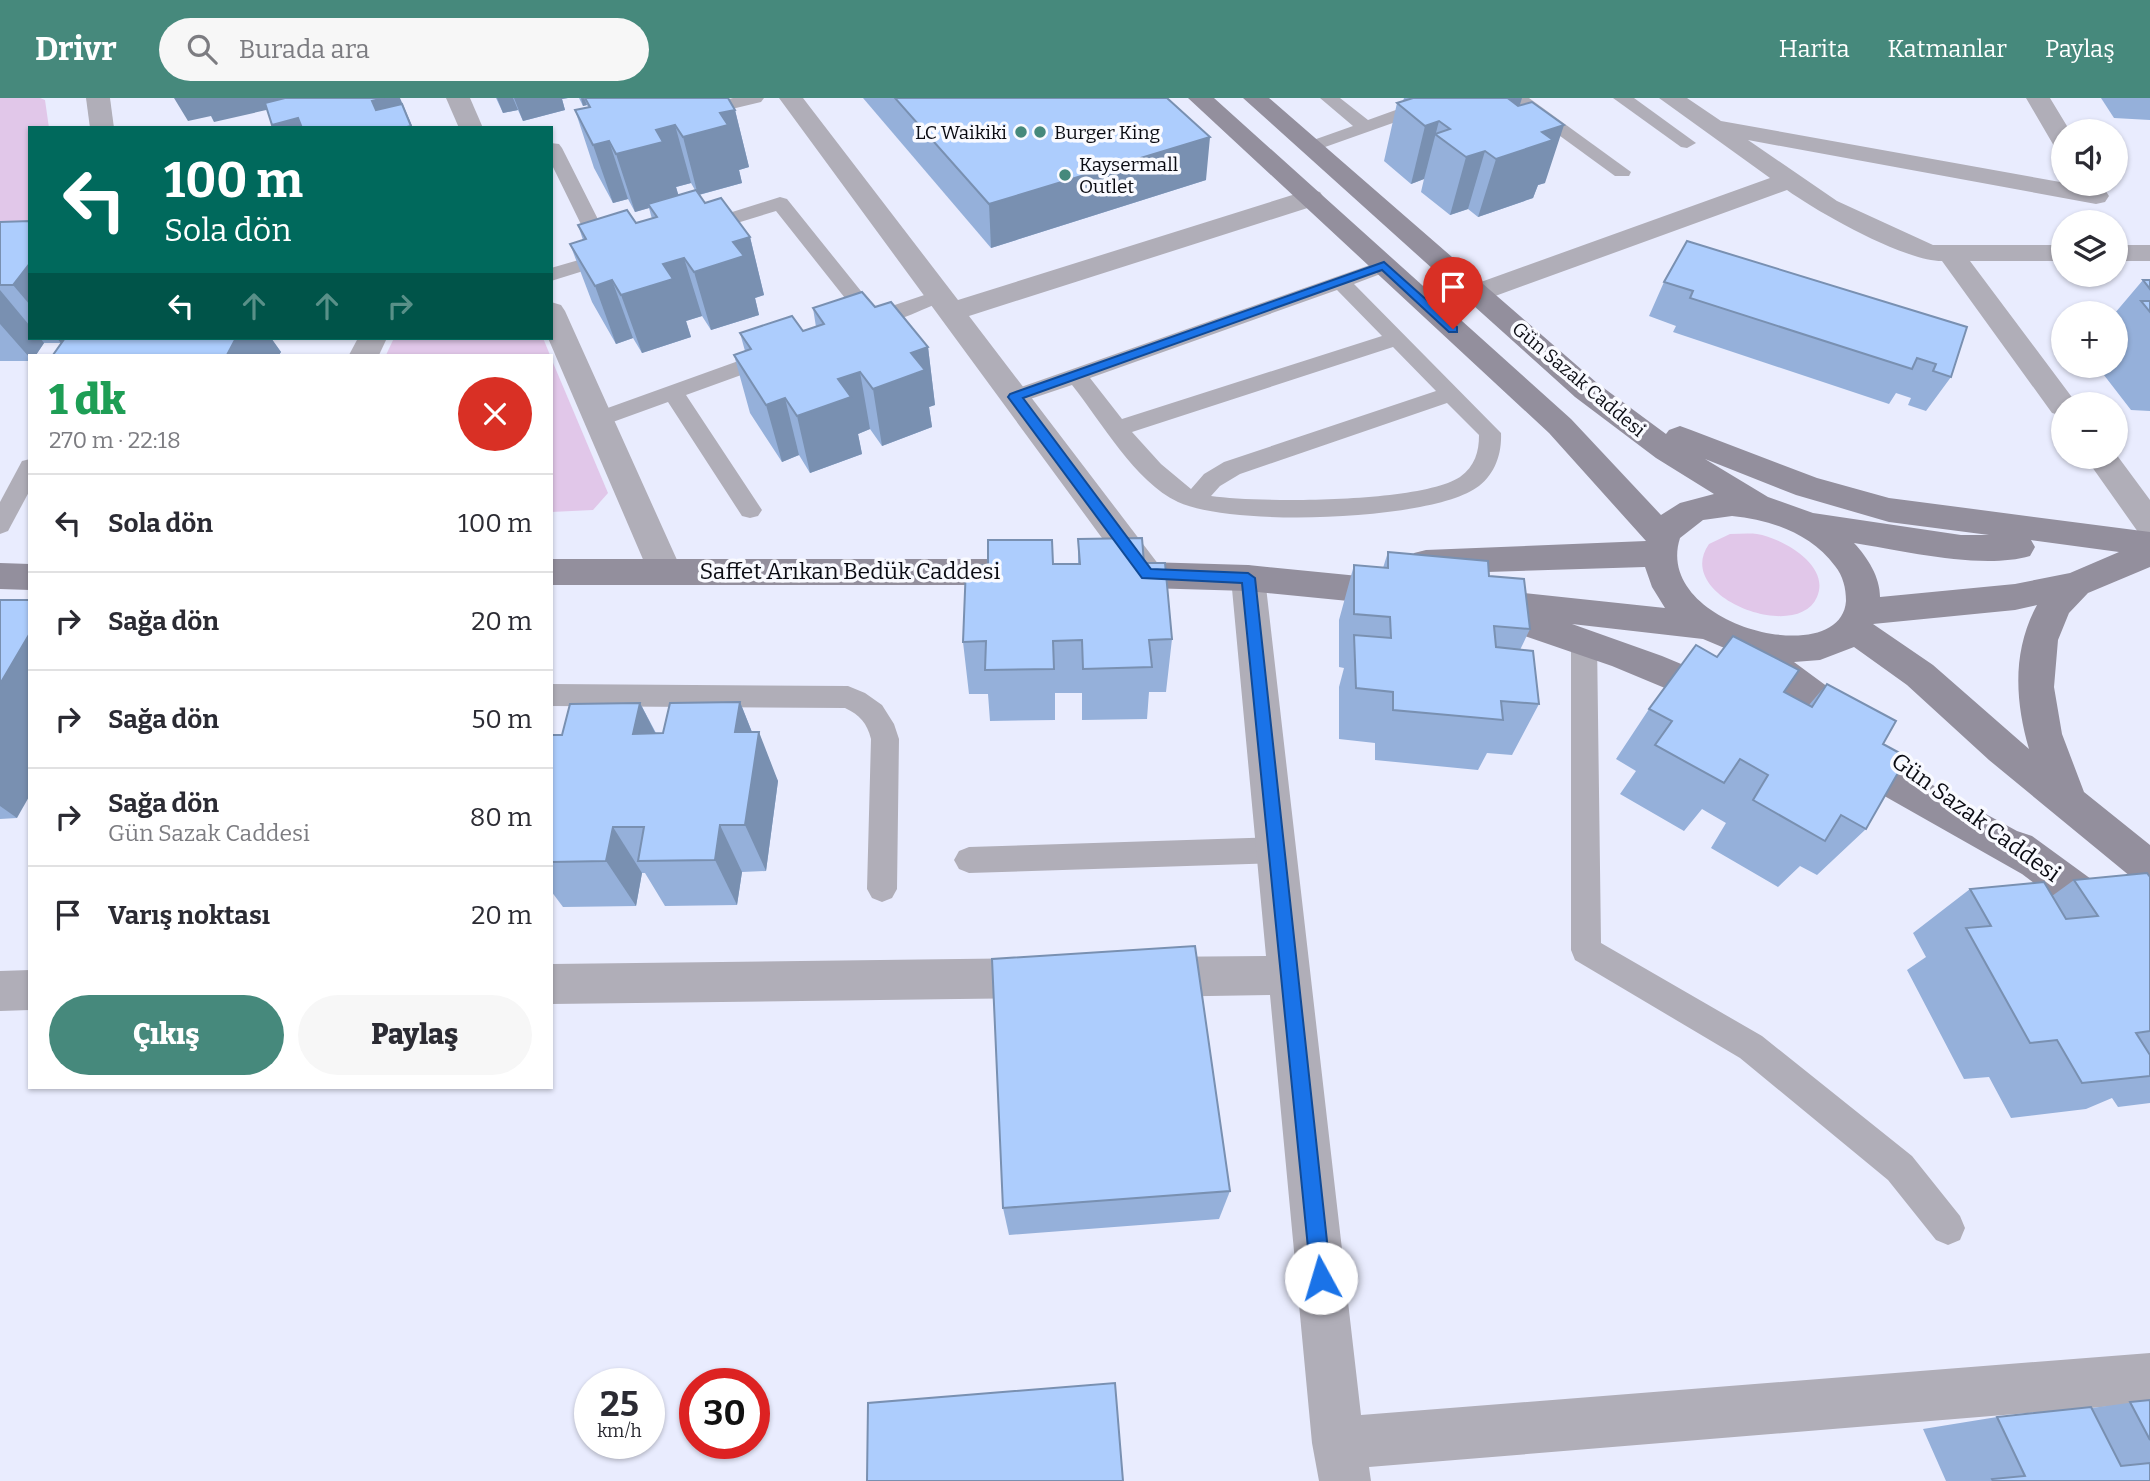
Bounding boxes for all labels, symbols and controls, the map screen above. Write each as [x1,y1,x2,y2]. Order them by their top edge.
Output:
search box [159,18,649,81]
text: Drivr [35,29,117,69]
icon: search [183,30,221,68]
text: Burada ara [239,34,370,65]
text: Harita [1779,35,1850,63]
text: Katmanlar [1888,35,2007,63]
text: Paylaş [2045,35,2115,63]
map controls [2051,119,2128,469]
button: sound [2051,119,2128,196]
place label: LC Waikiki [915,121,1007,144]
place label: Burger King [1054,121,1161,144]
marker: LC Waikiki [1013,124,1029,140]
marker: Burger King [1032,124,1048,140]
text: 100 m [164,151,303,210]
place label: Kaysermall Outlet [1079,153,1178,198]
icon: left [49,154,140,245]
marker: Kaysermall Outlet [1057,167,1073,183]
button: layers [2051,210,2128,287]
text: Sola dön [164,211,292,249]
pin [1423,257,1483,329]
icon: arrive [1434,268,1472,306]
icon: left [162,287,200,325]
icon: ahead [235,287,273,325]
icon: ahead [308,287,346,325]
icon: right [381,287,419,325]
button: + [2051,301,2128,378]
street label: Gün Sazak Caddesi [1507,317,1650,442]
text: 1 dk [49,375,126,425]
button: close [458,377,532,451]
button: − [2051,392,2128,469]
text: 270 m · 22:18 [49,426,181,454]
icon: left [49,504,87,542]
text: Sola dön [108,508,213,539]
text: 100 m [458,508,532,539]
street label: Saffet Arıkan Bedük Caddesi [700,557,1001,585]
icon: right [49,602,87,640]
text: Sağa dön [108,606,219,637]
text: 20 m [471,606,532,637]
icon: right [49,700,87,738]
text: Sağa dön [108,704,219,735]
text: 50 m [471,704,532,735]
street label: Gün Sazak Caddesi [1886,746,2066,888]
text: Sağa dön [108,788,219,819]
icon: right [49,798,87,836]
text: 80 m [470,802,532,833]
text: Gün Sazak Caddesi [108,819,310,847]
icon: arrive [49,896,87,934]
text: Varış noktası [108,900,270,931]
text: 20 m [471,900,532,931]
button: Çıkış [49,995,284,1075]
button: Paylaş [298,995,532,1075]
position arrow [1284,1241,1358,1315]
speed limit sign: 30 [679,1368,770,1459]
text: 25 [600,1383,639,1425]
text: km/h [597,1420,642,1442]

